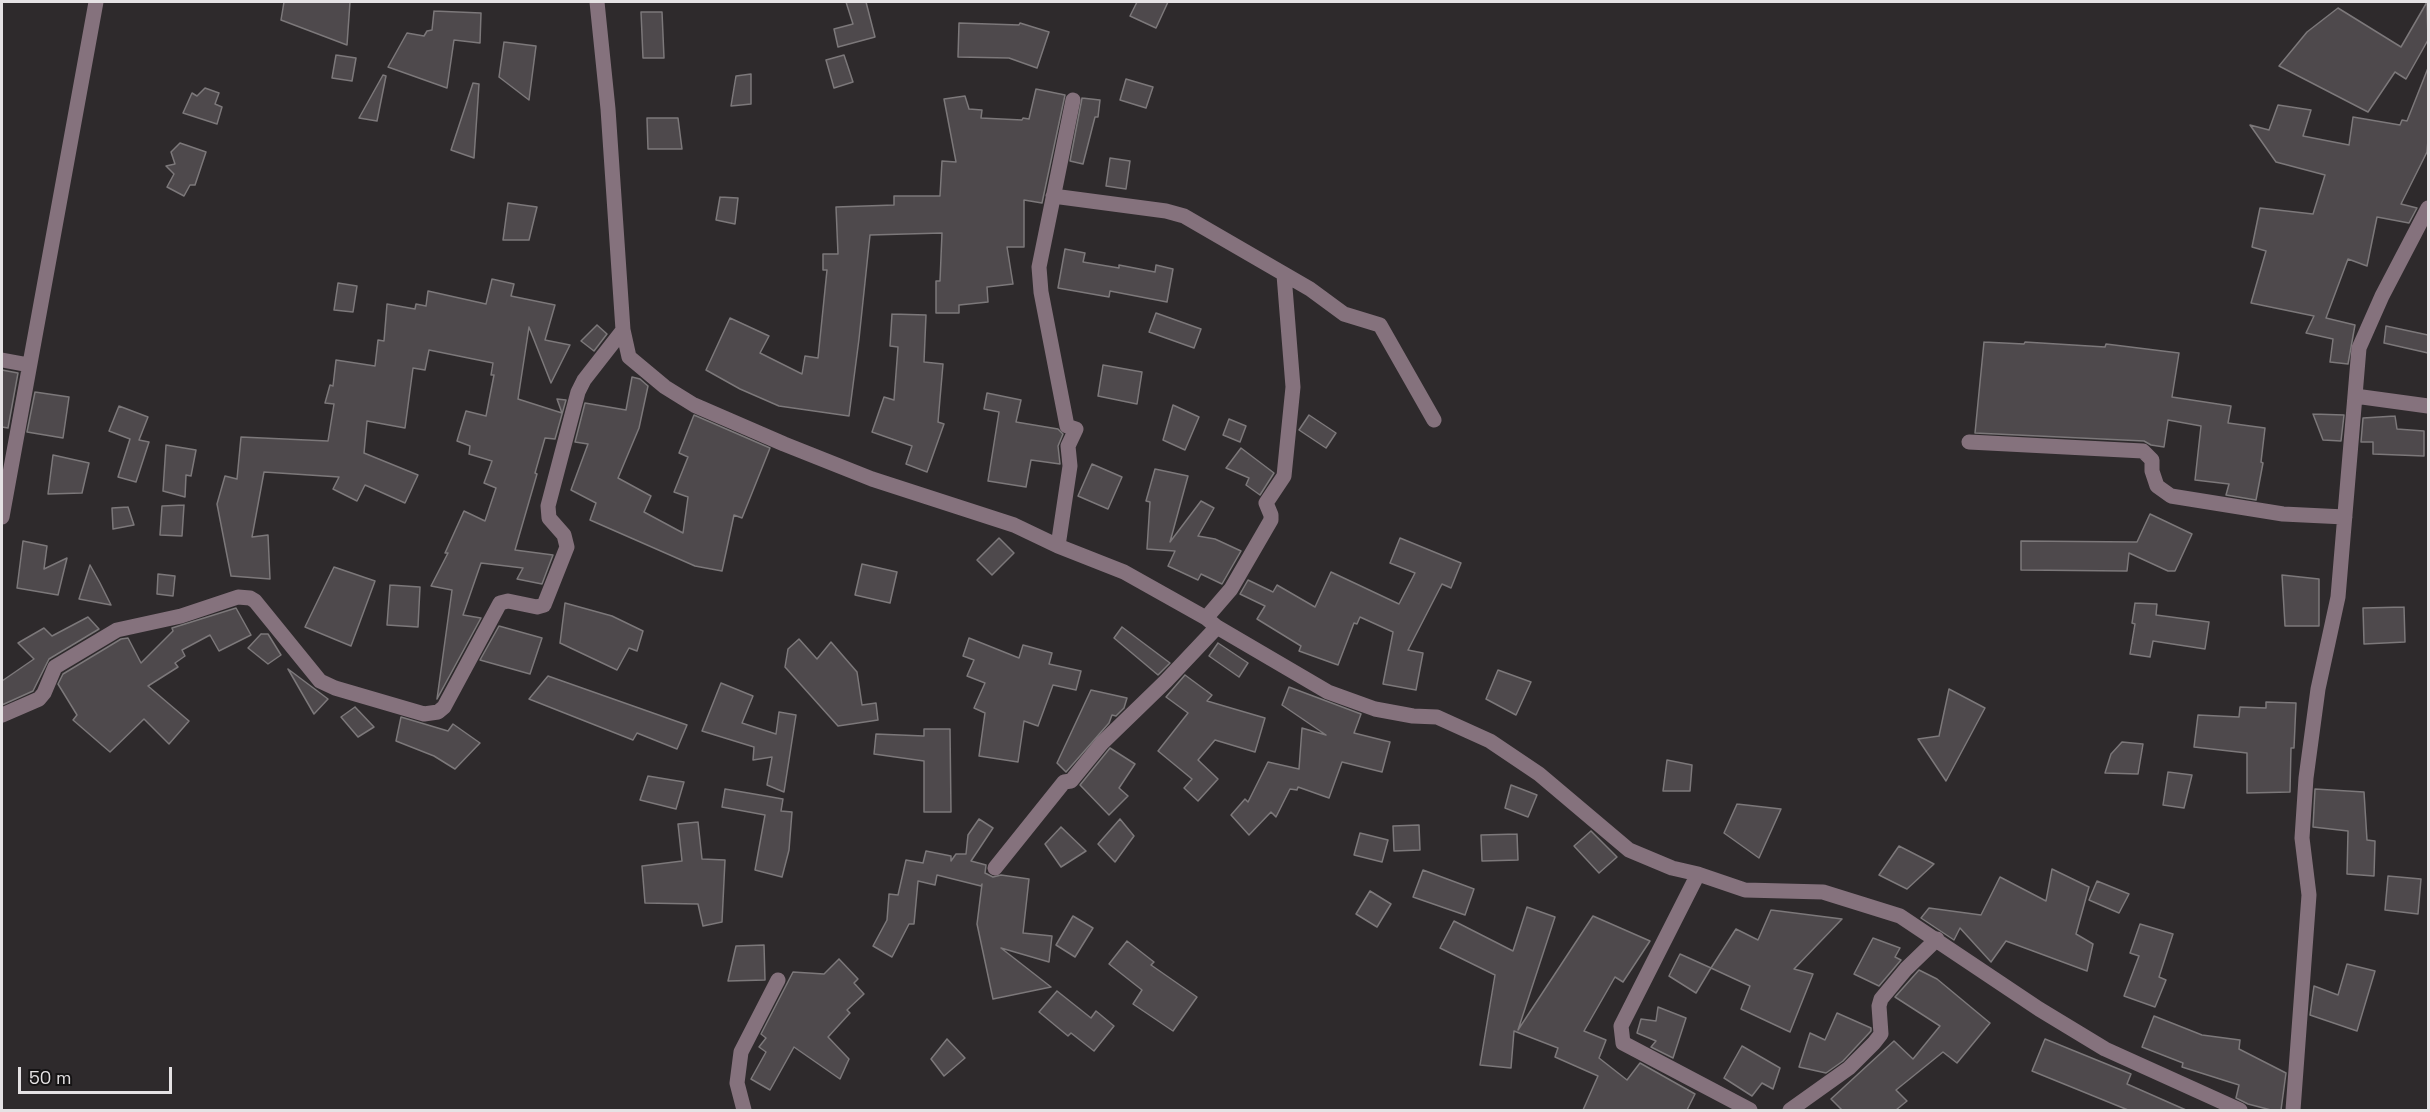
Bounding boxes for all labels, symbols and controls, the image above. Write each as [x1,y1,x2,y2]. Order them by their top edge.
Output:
scale bar [21,1055,176,1093]
text: 50 m [29,1066,71,1089]

